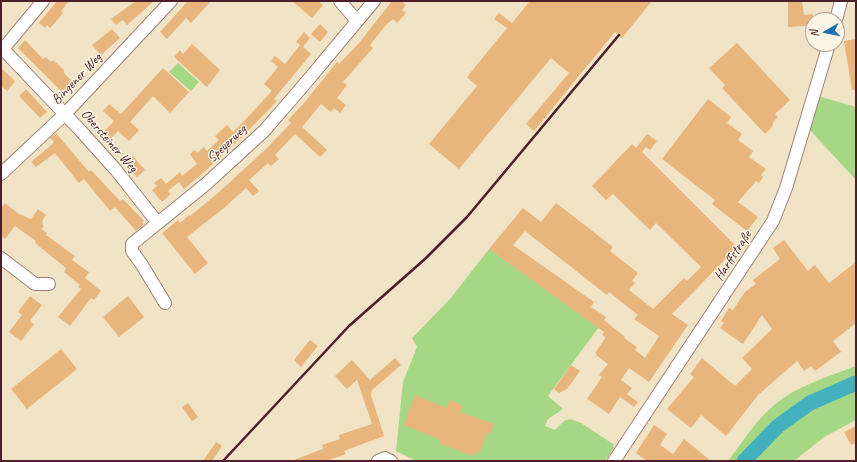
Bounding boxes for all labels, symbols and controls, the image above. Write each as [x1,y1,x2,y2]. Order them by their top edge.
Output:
north arrow [805,12,845,52]
text: N [807,29,822,38]
street label: Bingener Weg [48,50,106,108]
street label: Obersteiner Weg [77,106,141,176]
street label: Speyerweg [204,122,250,166]
street label: Harffstraße [711,228,755,284]

